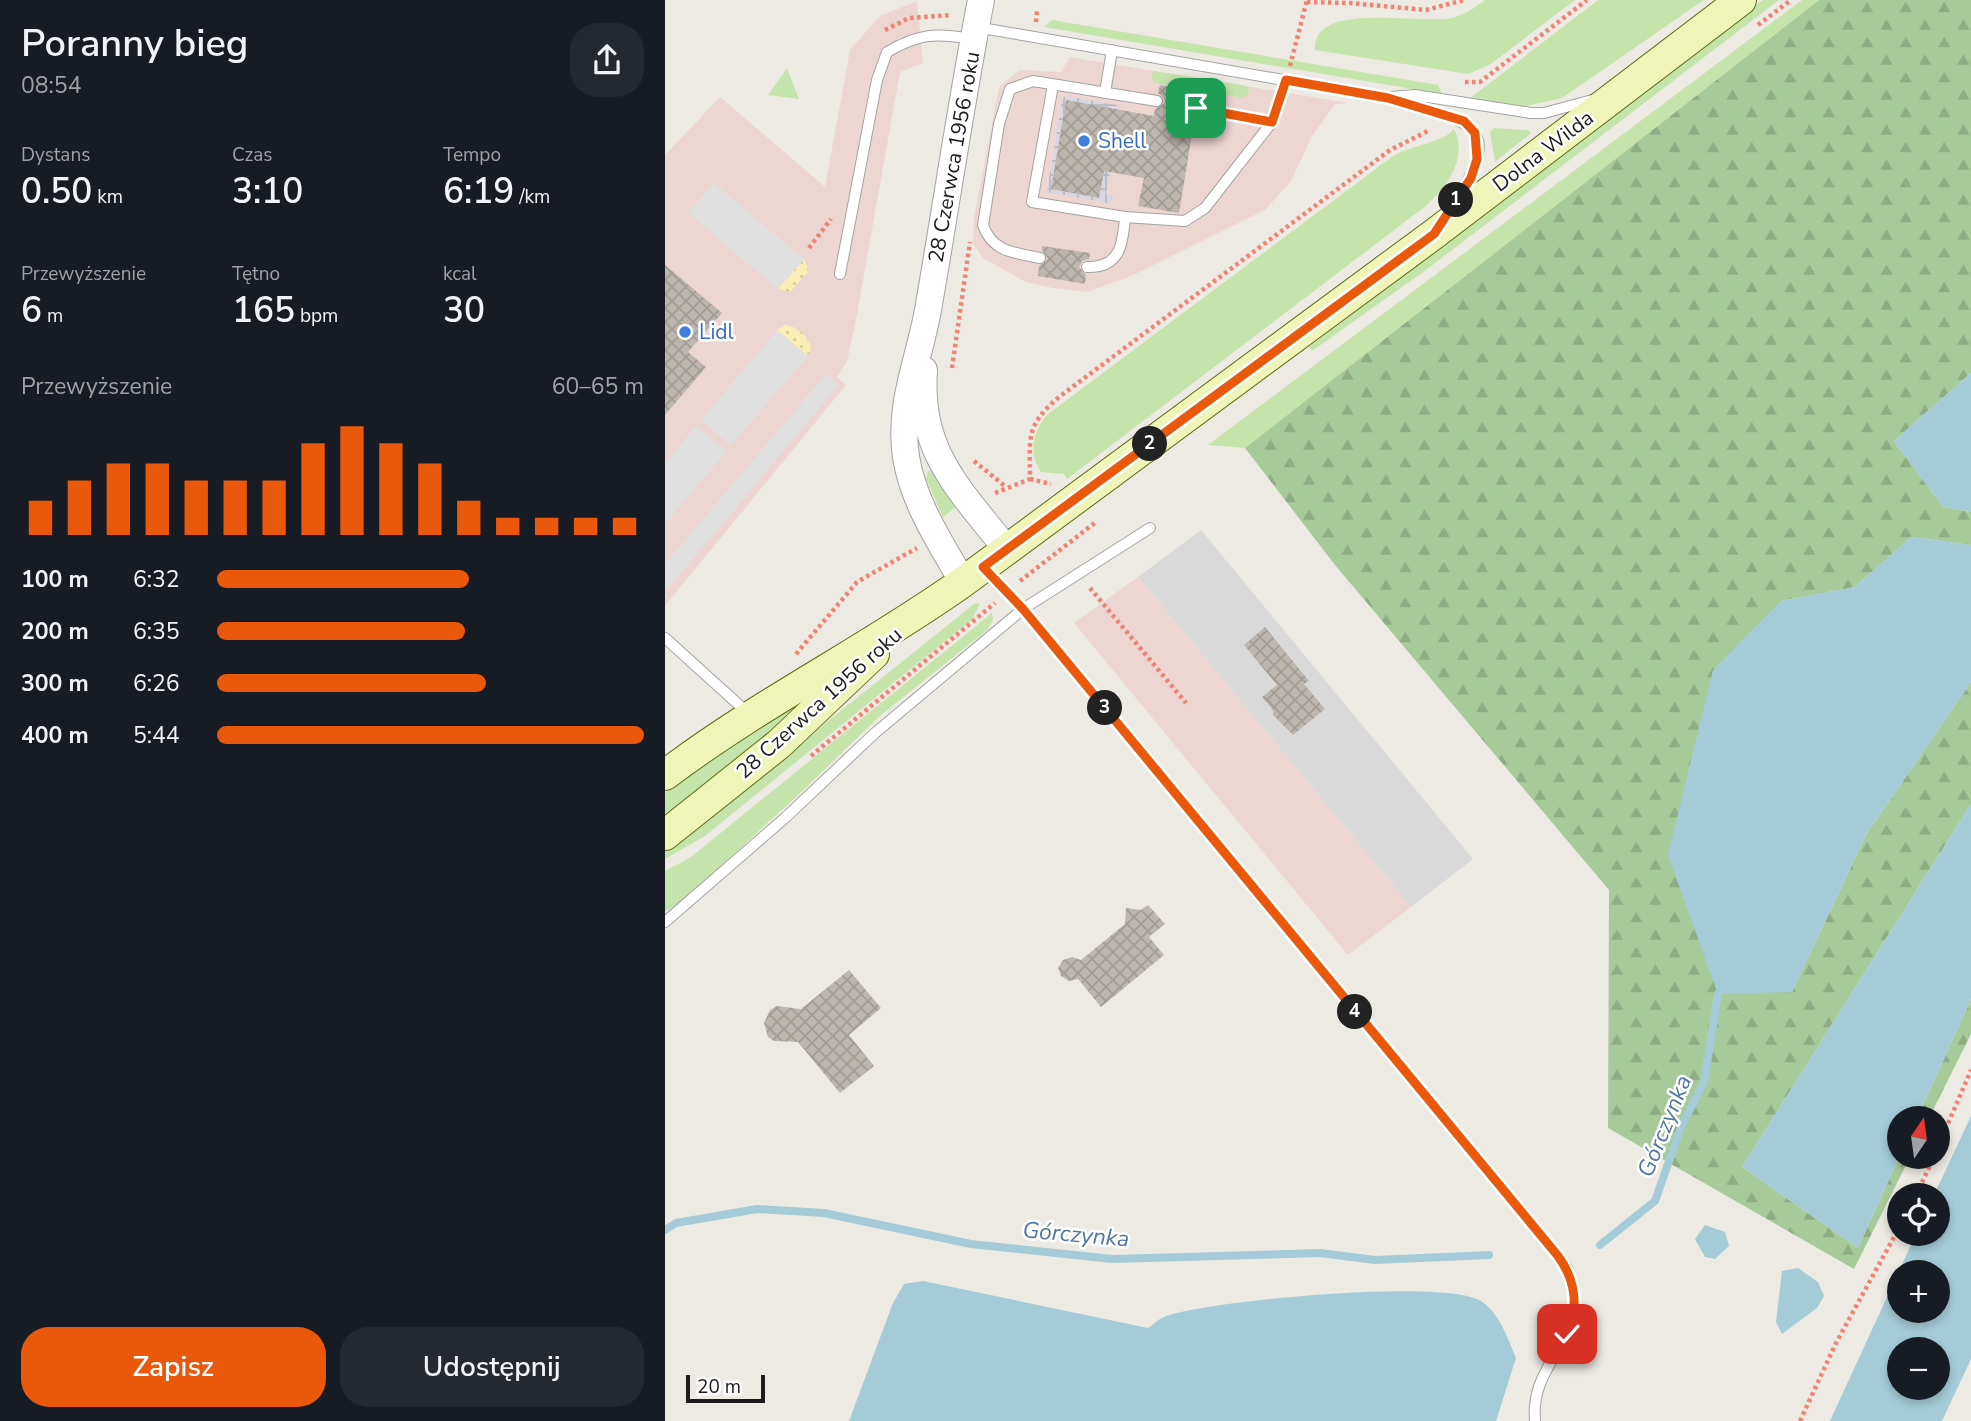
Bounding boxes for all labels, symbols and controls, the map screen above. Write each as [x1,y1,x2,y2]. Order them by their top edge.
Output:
text: Poranny bieg [21,18,248,69]
button: share [570,23,644,97]
street label: 28 Czerwca 1956 roku [922,49,986,265]
text: 08:54 [21,70,81,101]
pin [1166,78,1226,138]
icon: arrive [1177,89,1215,127]
street label: Dolna Wilda [1487,104,1599,198]
place label: Shell [1098,127,1147,155]
marker: Shell [1076,133,1092,149]
text: Dystans [21,142,90,168]
text: Czas [232,142,272,168]
text: Tempo [443,142,501,168]
text: 0.50 [21,168,92,215]
text: 3:10 [232,168,303,215]
text: 6:19 [443,168,514,215]
pin: 1 [1439,182,1473,218]
text: km [92,184,123,210]
text: /km [514,184,550,210]
text: 1 [1450,186,1461,212]
text: Przewyższenie [21,261,146,287]
text: Tętno [232,261,280,287]
text: kcal [443,261,477,287]
text: 6 [21,287,42,334]
text: 165 [232,287,295,334]
text: 30 [443,287,485,334]
text: m [42,303,63,329]
text: bpm [295,303,338,329]
place label: Lidl [699,318,735,346]
marker: Lidl [677,324,693,340]
text: Przewyższenie [21,371,172,402]
text: 60–65 m [552,371,644,402]
pin: 2 [1133,426,1168,462]
text: 2 [1144,430,1155,456]
text: 100 m [21,564,89,595]
text: 6:32 [133,564,180,595]
text: 200 m [21,616,89,647]
text: 6:35 [133,616,180,647]
street label: 28 Czerwca 1956 roku [730,621,908,785]
text: 300 m [21,668,89,699]
text: 6:26 [133,668,180,699]
pin: 3 [1087,690,1123,726]
text: 3 [1099,694,1110,720]
text: 400 m [21,720,89,751]
text: 5:44 [133,720,180,751]
pin: 4 [1337,995,1373,1030]
text: 4 [1349,998,1360,1024]
water label: Górczynka [1630,1071,1699,1182]
north arrow [1887,1106,1949,1169]
map controls [1887,1106,1950,1400]
button: locate [1887,1183,1950,1246]
water label: Górczynka [1021,1214,1131,1255]
button: + [1887,1260,1950,1323]
pin [1537,1304,1597,1364]
icon: check [1548,1315,1586,1353]
button: Zapisz [21,1327,326,1407]
button: Udostępnij [340,1327,644,1407]
button: − [1887,1337,1950,1400]
scale bar [686,1372,765,1404]
text: 20 m [697,1374,741,1400]

